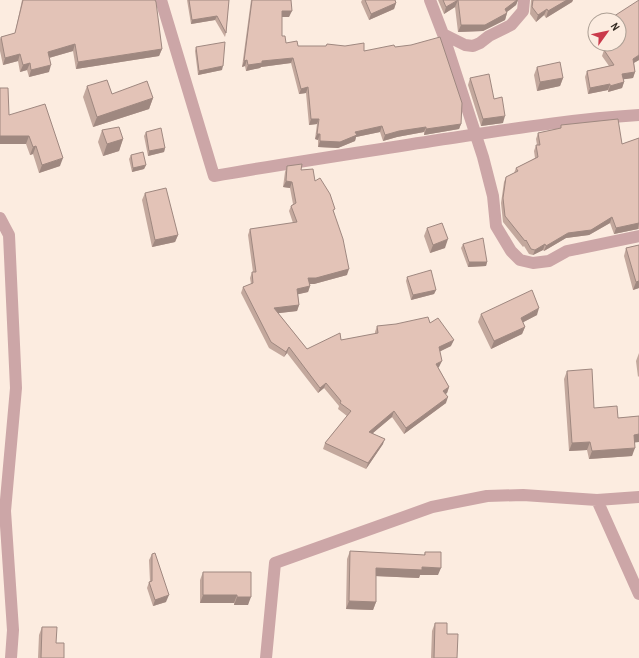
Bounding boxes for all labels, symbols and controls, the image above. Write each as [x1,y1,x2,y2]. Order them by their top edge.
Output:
north arrow [587,12,627,52]
text: N [608,20,623,33]

